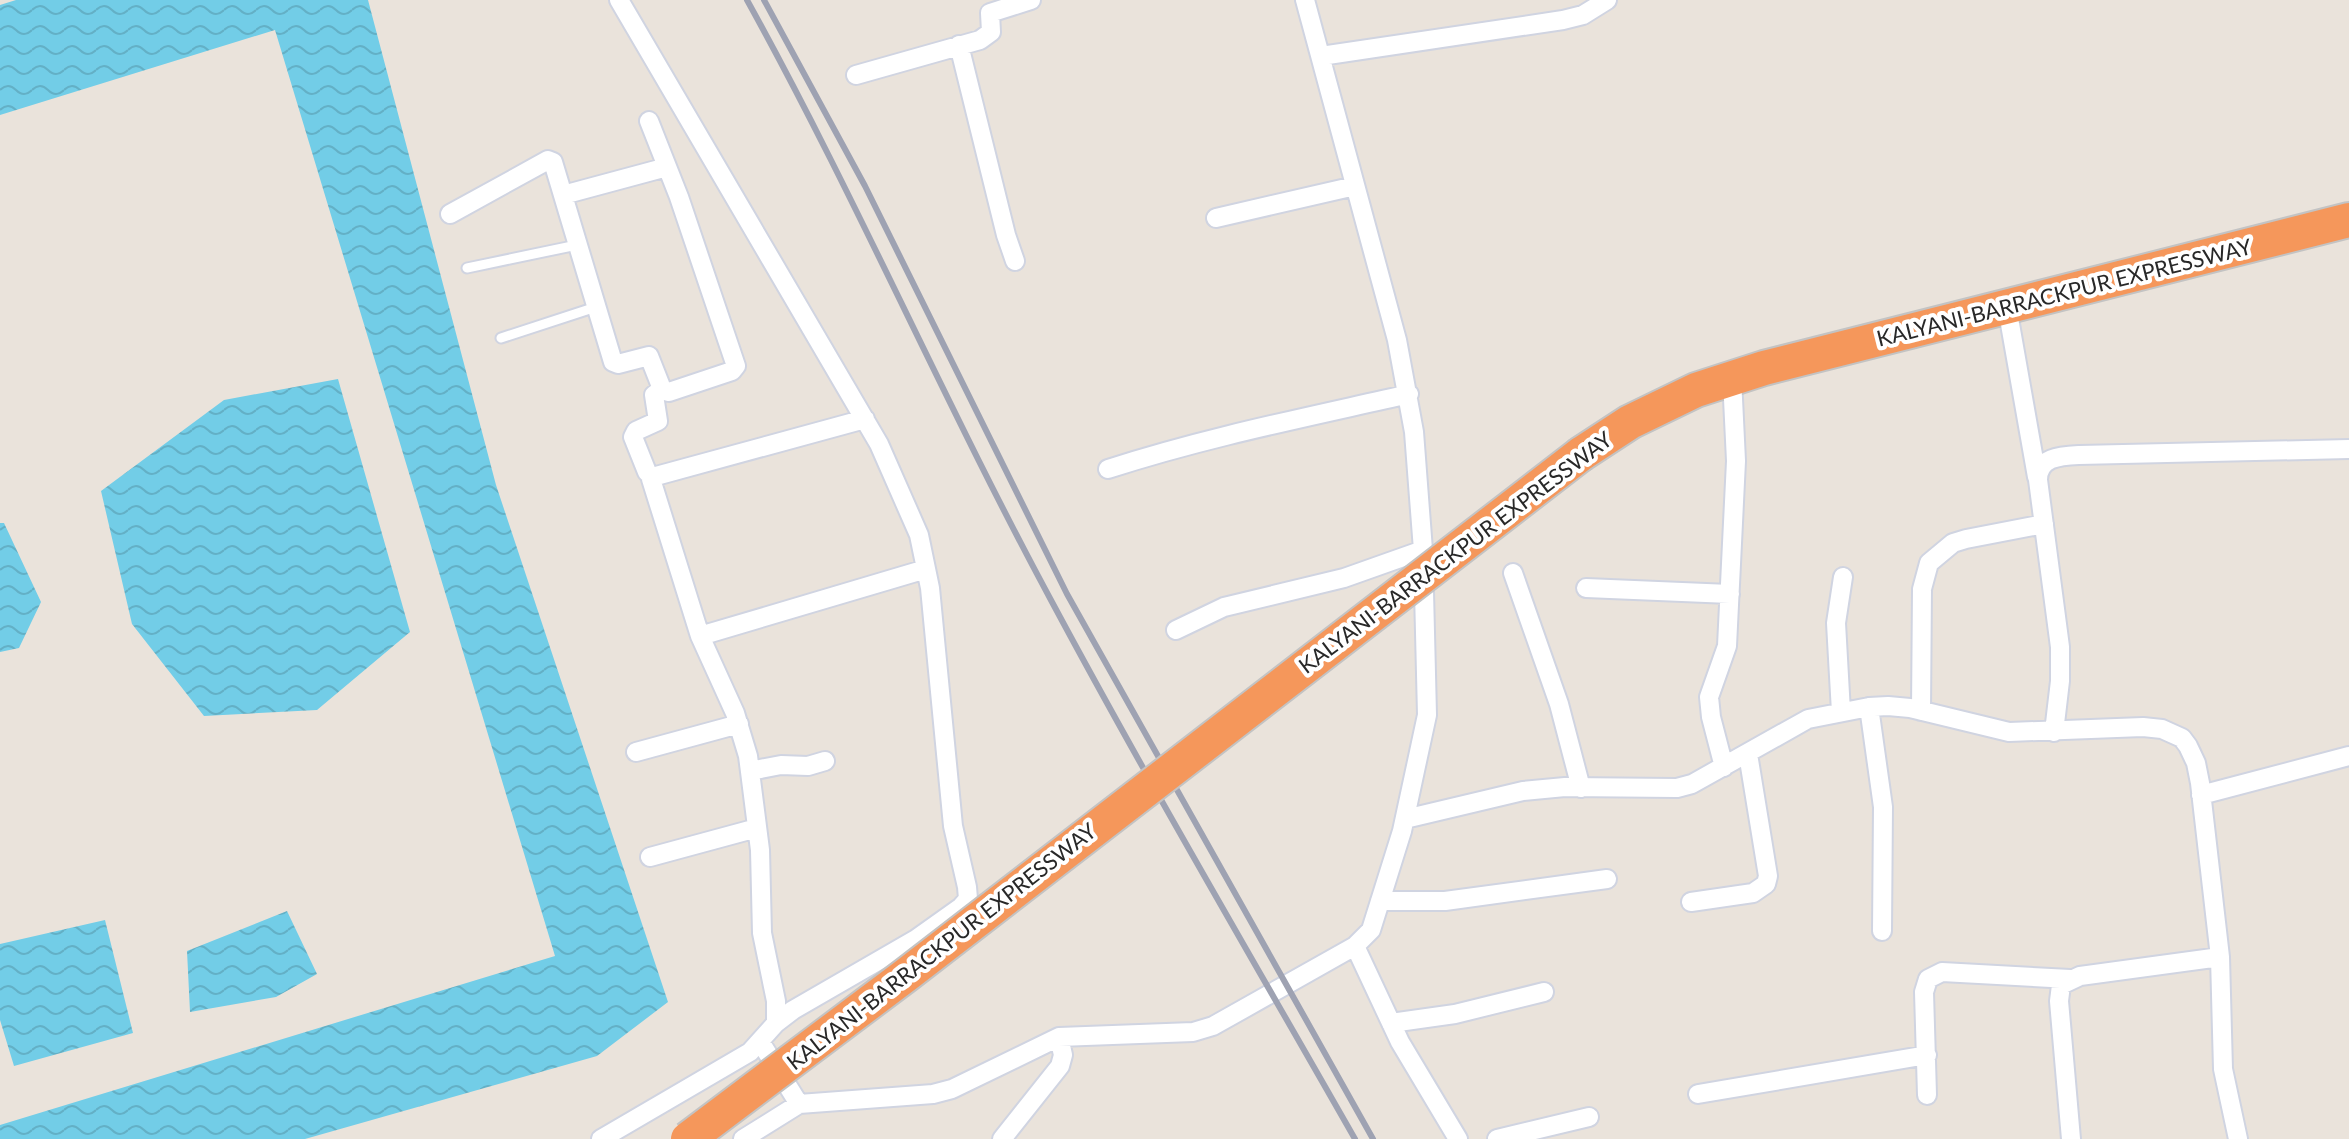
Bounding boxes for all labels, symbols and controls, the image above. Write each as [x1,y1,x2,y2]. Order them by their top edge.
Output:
street label: KALYANI-BARRACKPUR EXPRESSWAY [1874,232,2254,352]
street label: KALYANI-BARRACKPUR EXPRESSWAY [1293,425,1617,679]
street label: KALYANI-BARRACKPUR EXPRESSWAY [781,817,1101,1075]

